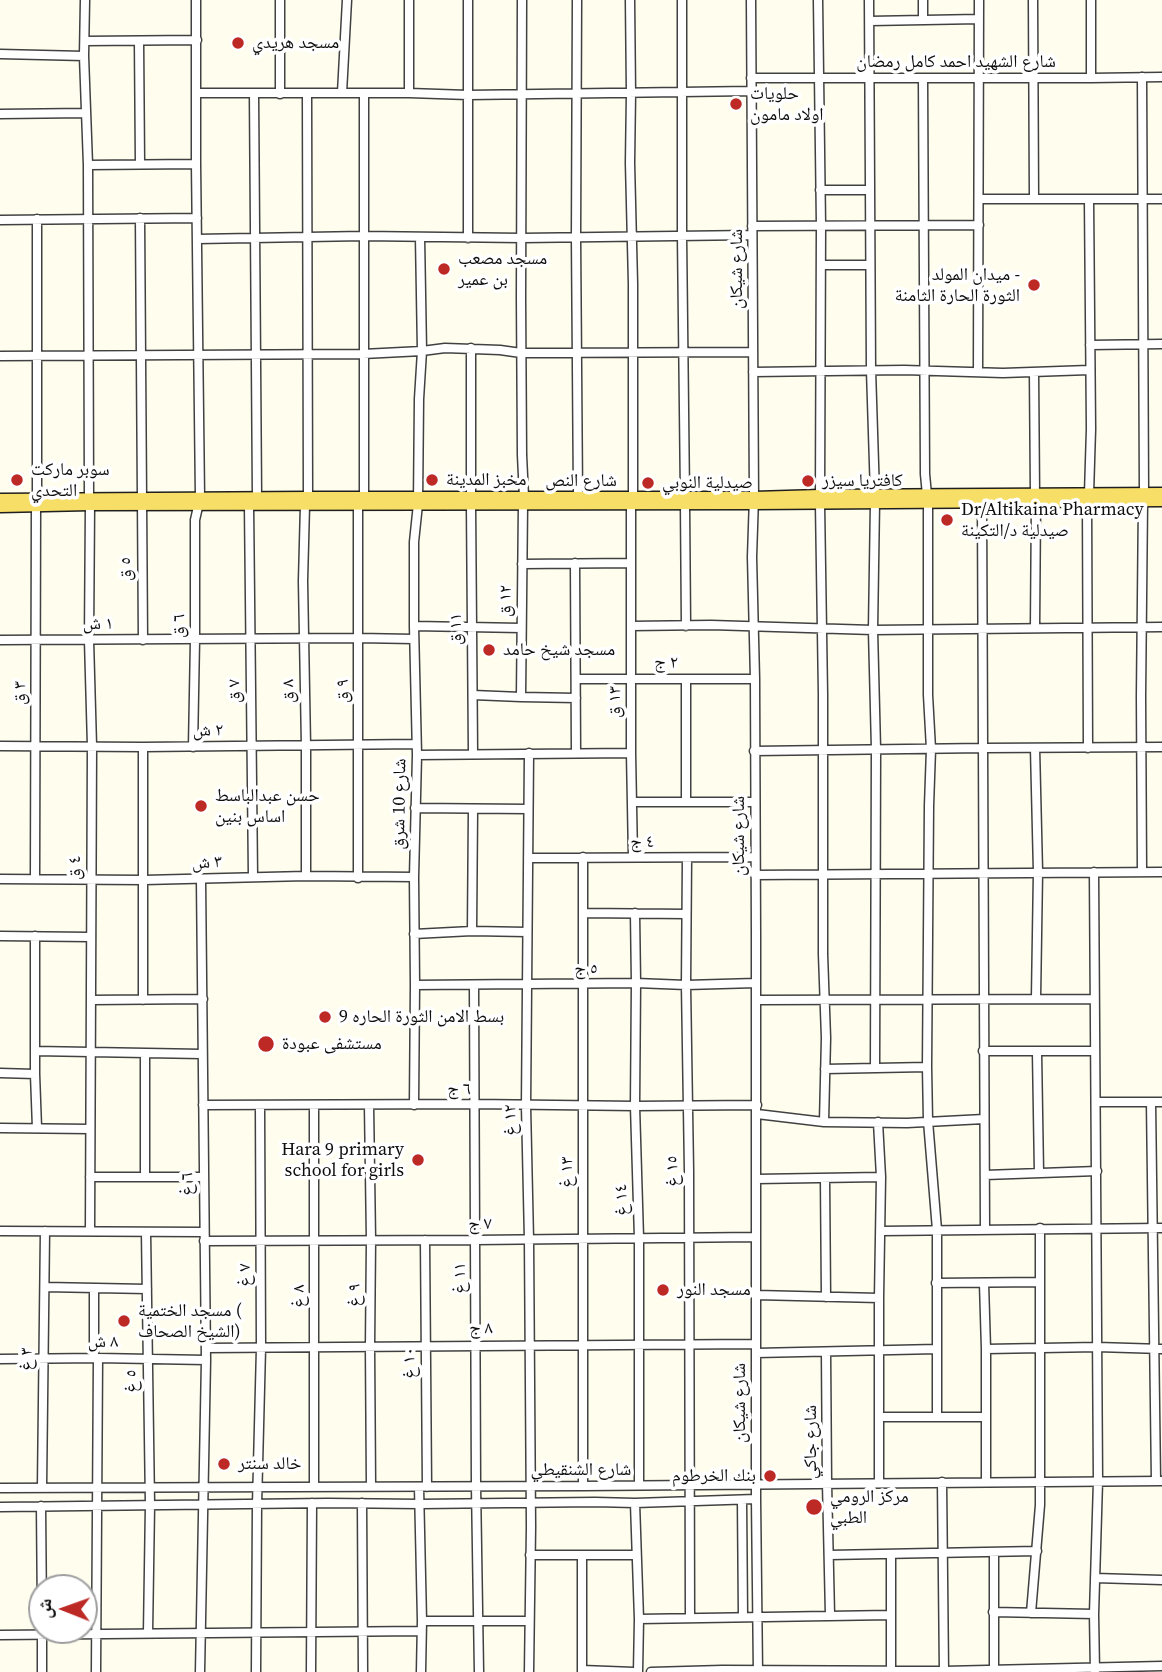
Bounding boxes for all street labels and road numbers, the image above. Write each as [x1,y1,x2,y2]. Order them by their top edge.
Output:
street label: شارع الشهيد احمد كامل رمضان [856,51,1056,73]
street label: شارع شيكان [726,229,748,309]
street label: شارع النص [545,470,617,492]
street label: ٥ ق [115,557,137,581]
street label: ١٢ ق [495,585,517,617]
street label: ١ ش [83,613,113,635]
street label: ١١ ق [445,613,467,645]
street label: ٦ ق [168,614,190,638]
street label: ٢ ج [654,652,678,674]
street label: ٧ ق [224,679,246,703]
street label: ٨ ق [278,679,300,703]
street label: ٩ ق [332,679,354,703]
street label: ٣ ق [9,681,31,705]
street label: ١٣ ق [604,686,626,718]
street label: ٢ ش [193,720,223,742]
street label: شارع 10 شرق [388,758,412,850]
street label: شارع شيكان [728,796,750,876]
street label: ٤ ج [630,831,654,853]
street label: ٣ ش [191,852,223,874]
street label: ٤ ق [64,856,86,880]
street label: ٥ ج [574,958,598,980]
street label: ٦ ج [447,1078,471,1100]
street label: ١٢ غ [500,1104,522,1136]
street label: ١٥ غ [662,1155,684,1187]
street label: ١٣ غ [556,1156,578,1188]
street label: ٦ غ [176,1172,198,1196]
street label: ١٤ غ [611,1184,633,1216]
street label: ٧ ج [468,1213,492,1235]
street label: ١١ غ [449,1262,471,1294]
street label: ٧ غ [234,1263,256,1287]
street label: ٩ غ [344,1283,366,1307]
street label: ٨ غ [288,1284,310,1308]
street label: ٨ ج [469,1318,493,1340]
street label: ٨ ش [88,1331,118,1353]
street label: ٣ غ [16,1347,38,1371]
street label: ١٠ غ [399,1347,421,1379]
street label: شارع شيكان [729,1363,751,1443]
street label: ٥ غ [121,1369,143,1393]
street label: شارع جاكي [800,1405,822,1479]
street label: شارع الشنقيطي [531,1459,631,1481]

